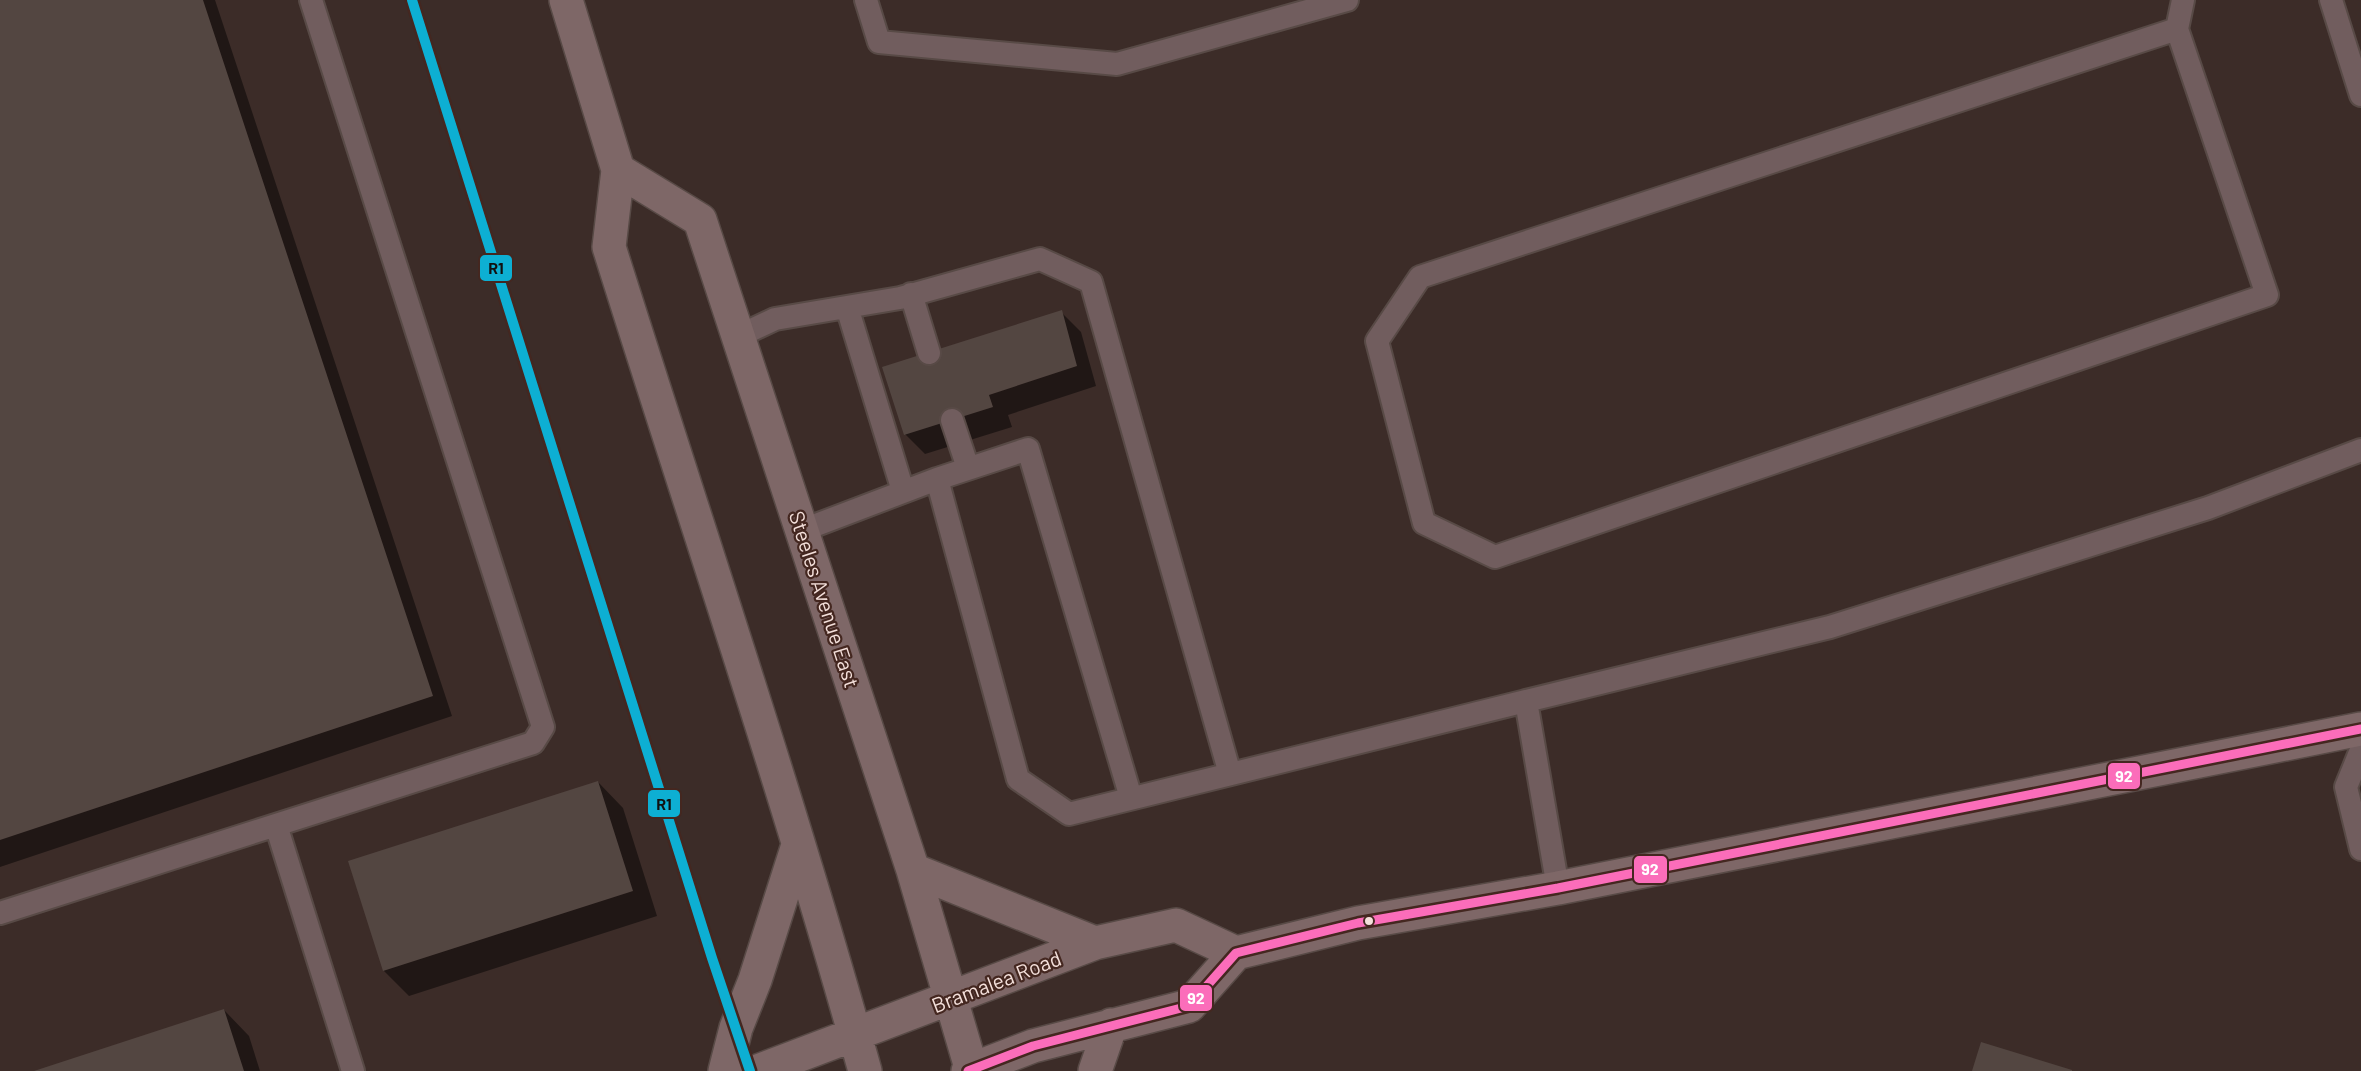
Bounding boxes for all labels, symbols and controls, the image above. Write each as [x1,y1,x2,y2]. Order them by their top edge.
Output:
line badge: R1 [479,254,513,282]
text: R1 [488,258,504,277]
street label: Steeles Avenue East [785,508,865,690]
line badge: 92 [2107,762,2141,790]
text: 92 [2115,766,2133,785]
line badge: R1 [647,789,681,818]
text: R1 [656,794,672,813]
line badge: 92 [1633,855,1668,884]
text: 92 [1641,859,1659,878]
unlabelled marker [1363,915,1375,927]
street label: Bramalea Road [928,945,1064,1017]
line badge: 92 [1179,984,1213,1012]
text: 92 [1187,988,1205,1007]

